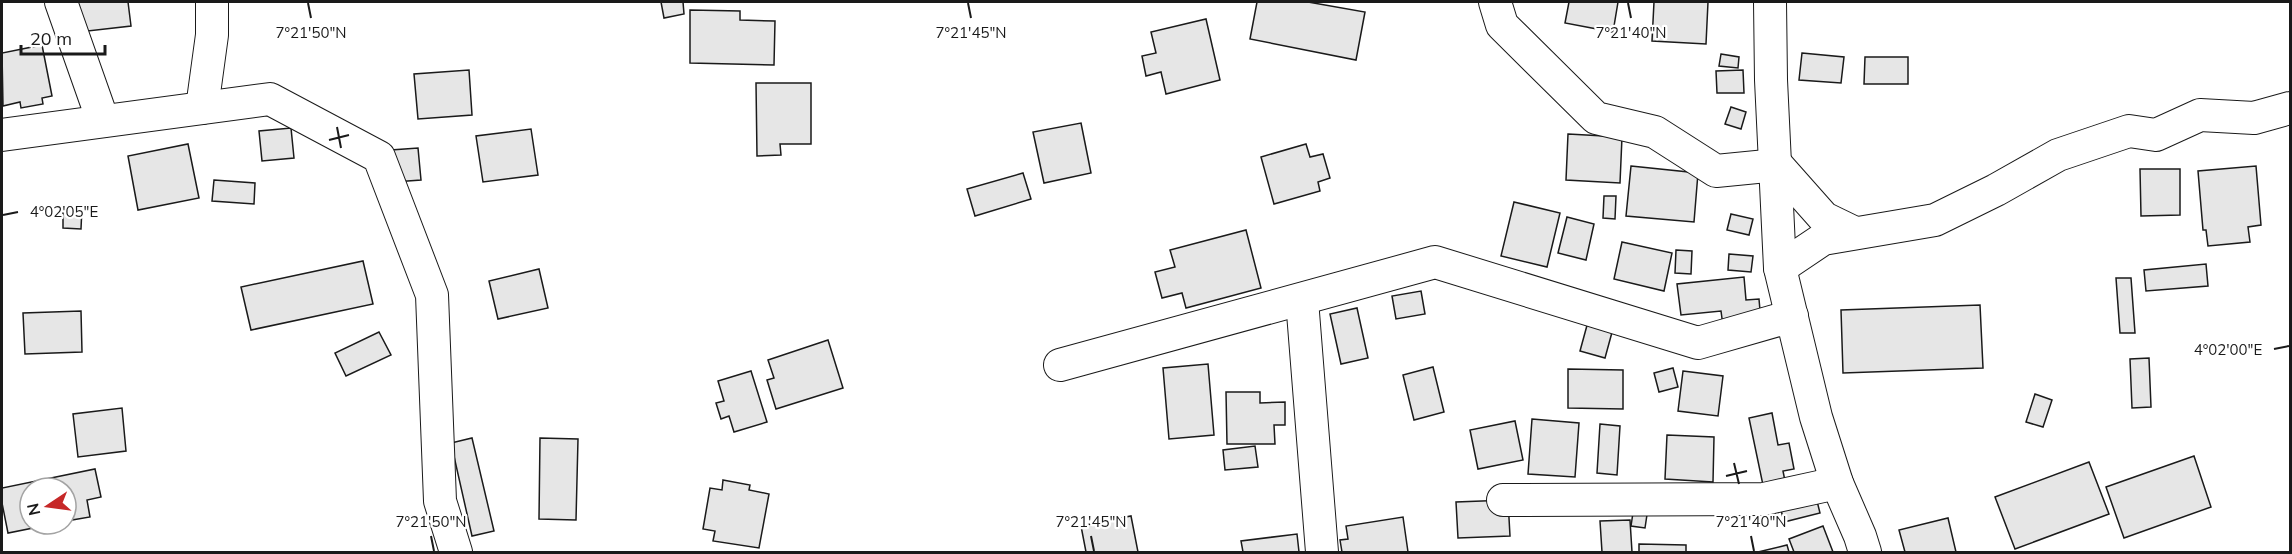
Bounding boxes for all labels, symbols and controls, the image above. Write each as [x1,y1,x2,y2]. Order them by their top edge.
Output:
scale bar [21,18,105,56]
text: 7°21'50"N [276,23,346,42]
text: 7°21'45"N [936,23,1006,42]
text: 7°21'40"N [1596,23,1666,42]
text: 20 m [30,27,72,50]
text: 4°02'05"E [30,202,98,221]
text: 4°02'00"E [2194,340,2262,359]
north arrow [18,476,78,536]
text: N [22,501,44,518]
text: 7°21'50"N [396,512,466,531]
text: 7°21'45"N [1056,512,1126,531]
text: 7°21'40"N [1716,512,1786,531]

